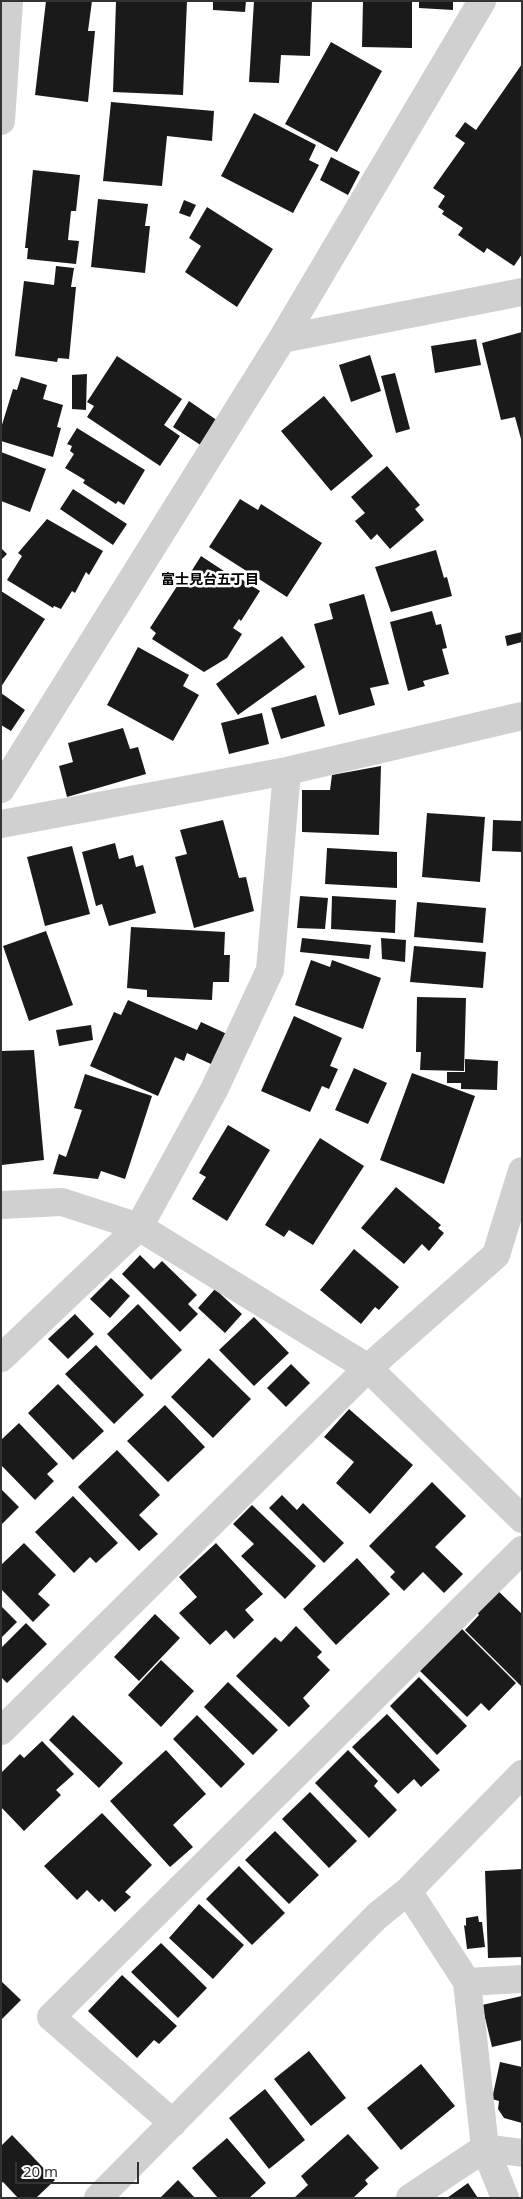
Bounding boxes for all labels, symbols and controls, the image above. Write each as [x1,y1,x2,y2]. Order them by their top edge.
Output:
district label: 富士見台五丁目 [161,572,259,588]
scale bar [18,2152,141,2184]
text: 20 m [23,2161,58,2181]

